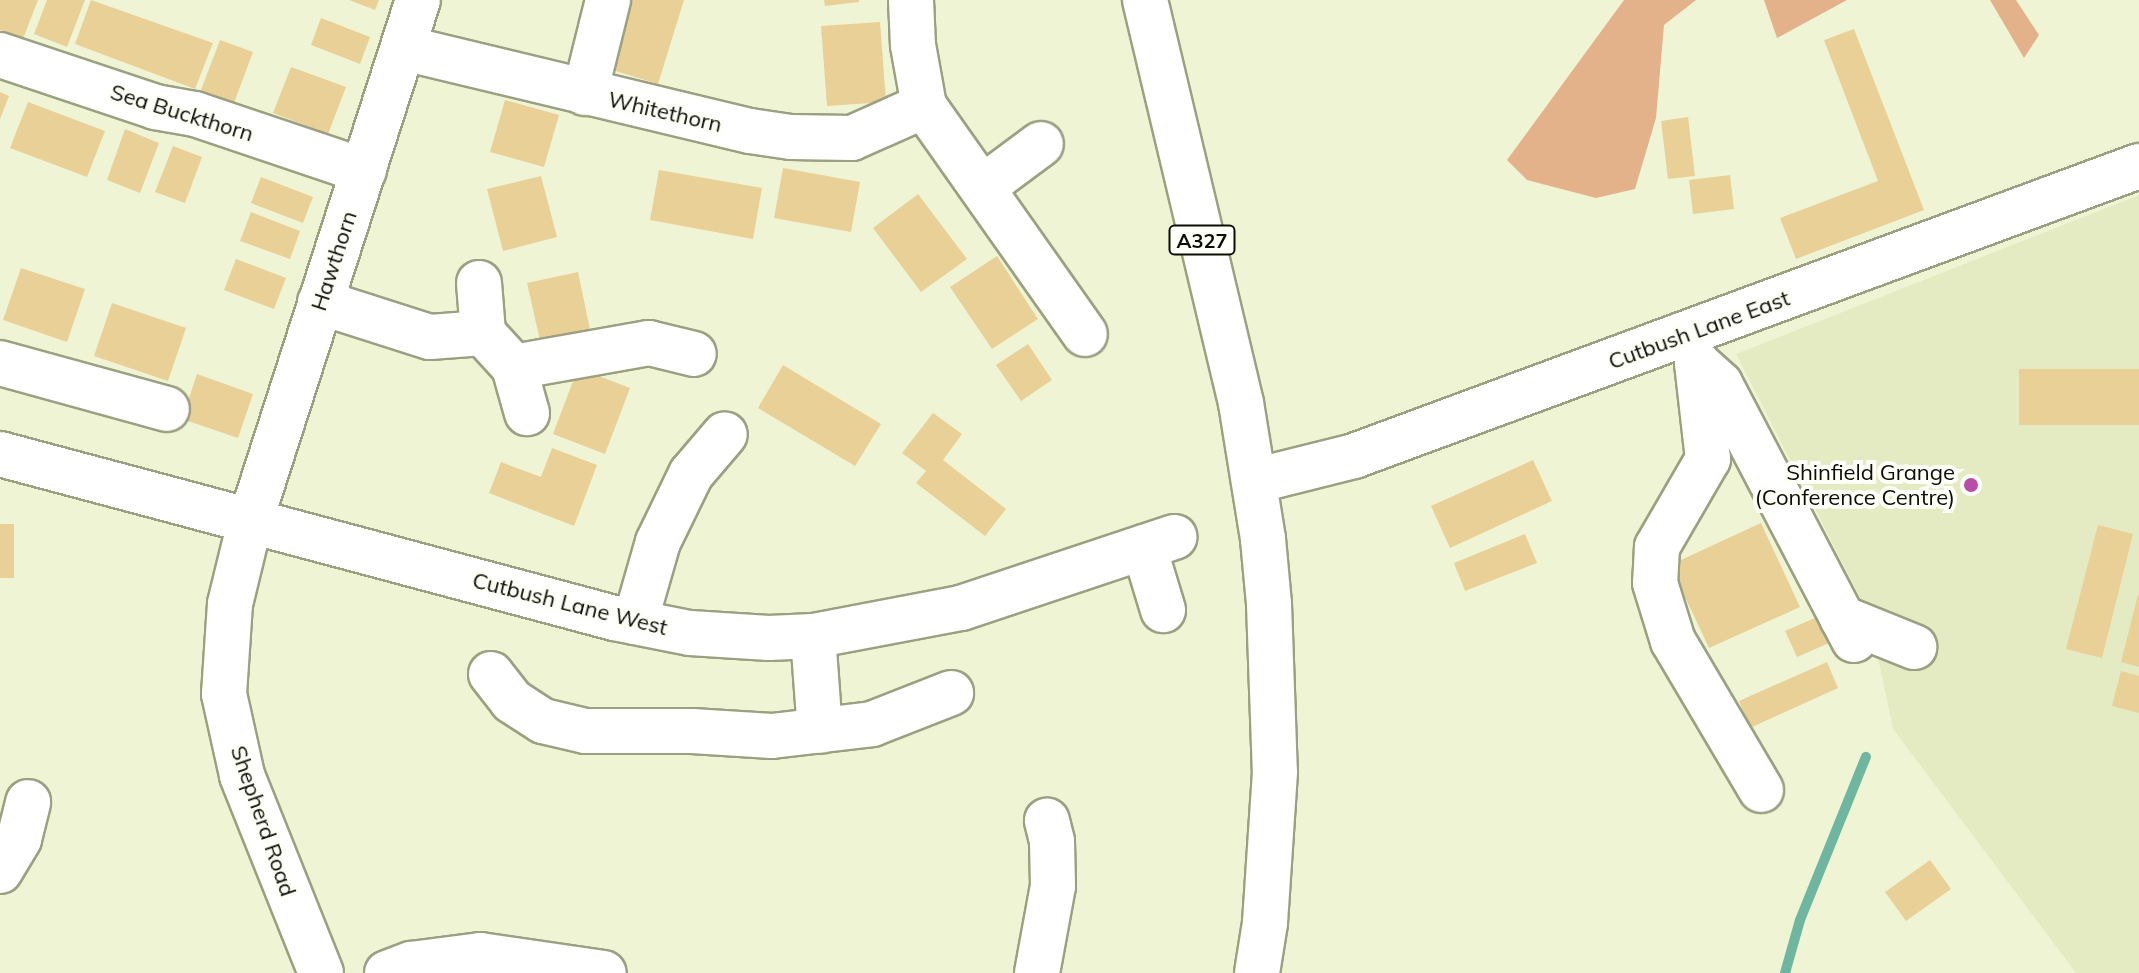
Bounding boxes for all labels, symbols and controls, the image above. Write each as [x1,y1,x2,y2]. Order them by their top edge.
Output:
street label: Sea Buckthorn [107,79,257,147]
street label: Whitethorn [605,86,725,138]
street label: Hawthorn [305,208,363,314]
road number: A327 [1168,224,1236,256]
street label: Cutbush Lane East [1605,285,1793,375]
place label: Shinfield Grange (Conference Centre) [1755,459,1955,510]
marker: Shinfield Grange (Conference Centre) [1962,476,1980,494]
street label: Cutbush Lane West [470,567,670,641]
street label: Shepherd Road [225,742,301,900]

